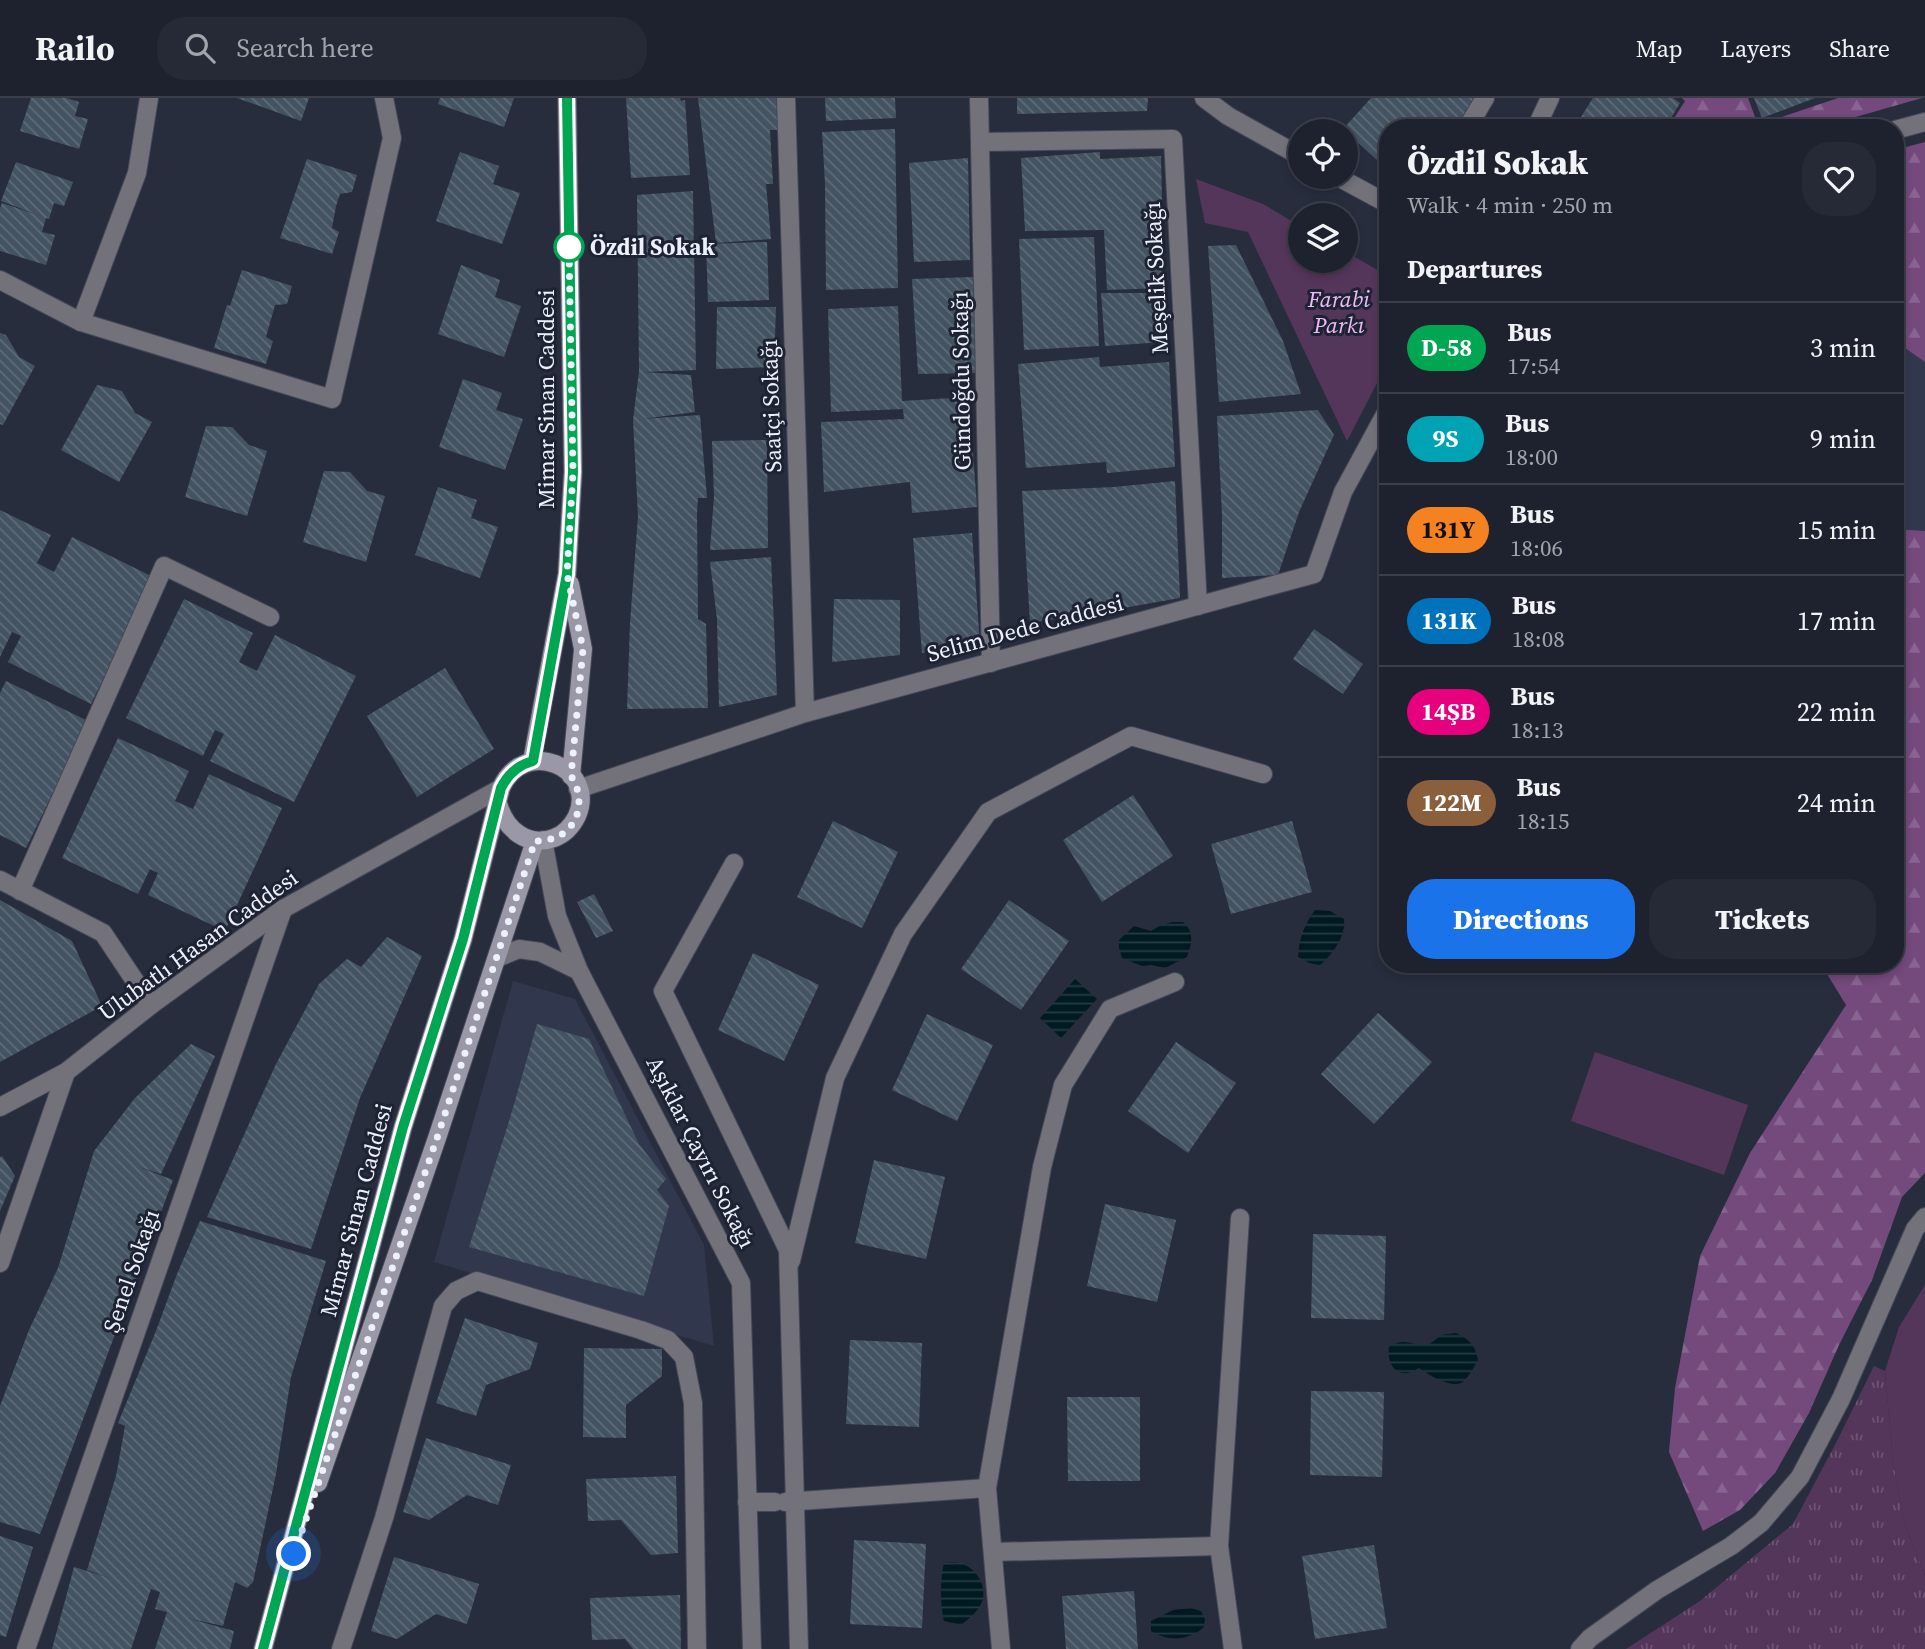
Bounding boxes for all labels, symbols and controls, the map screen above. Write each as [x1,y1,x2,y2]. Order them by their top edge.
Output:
search box [157,17,647,80]
text: Railo [35,26,115,71]
icon: search [181,29,219,67]
text: Search here [237,30,374,66]
text: Map [1636,32,1683,65]
text: Layers [1721,32,1791,65]
text: Share [1829,32,1890,65]
map controls [1288,119,1358,273]
button: locate [1288,119,1358,189]
text: Özdil Sokak [1407,140,1588,185]
button: heart [1802,142,1876,216]
text: Walk · 4 min · 250 m [1407,189,1613,221]
street label: Meşelik Sokağı [1136,201,1176,355]
button: layers [1288,203,1358,273]
place label: Özdil Sokak [590,231,715,263]
marker: Özdil Sokak [554,232,584,262]
text: Departures [1407,251,1542,287]
park label: Farabi Parkı [1307,283,1370,341]
street label: Mimar Sinan Caddesi [530,289,562,509]
street label: Gündoğdu Sokağı [943,291,979,471]
text: Bus [1507,314,1552,350]
text: 3 min [1810,330,1876,366]
text: D-58 [1421,331,1472,364]
street label: Saatçi Sokağı [753,339,789,473]
text: 17:54 [1507,350,1560,382]
text: Bus [1505,405,1549,441]
text: 9 min [1810,421,1876,457]
text: 9S [1433,422,1459,455]
text: 18:00 [1505,441,1558,473]
text: Bus [1510,496,1554,532]
text: 15 min [1797,512,1876,548]
text: 131Y [1421,513,1475,546]
text: 18:06 [1510,532,1563,564]
street label: Selim Dede Caddesi [923,586,1127,670]
text: Bus [1512,587,1556,623]
text: 17 min [1797,603,1876,639]
text: 131K [1421,604,1477,637]
text: 18:08 [1512,623,1565,655]
text: Bus [1511,678,1555,714]
text: 22 min [1797,694,1876,730]
text: 14ŞB [1421,695,1476,728]
text: 18:13 [1511,714,1563,746]
text: Bus [1517,769,1561,805]
text: 24 min [1797,785,1876,821]
text: 122M [1421,786,1482,819]
text: 18:15 [1517,805,1569,837]
street label: Ulubatlı Hasan Caddesi [92,862,304,1028]
button: Directions [1407,879,1635,959]
button: Tickets [1649,879,1876,959]
street label: Aşıklar Çayırı Sokağı [639,1050,763,1254]
street label: Mimar Sinan Caddesi [312,1100,400,1320]
street label: Şenel Sokağı [95,1205,167,1337]
your location [276,1536,311,1571]

